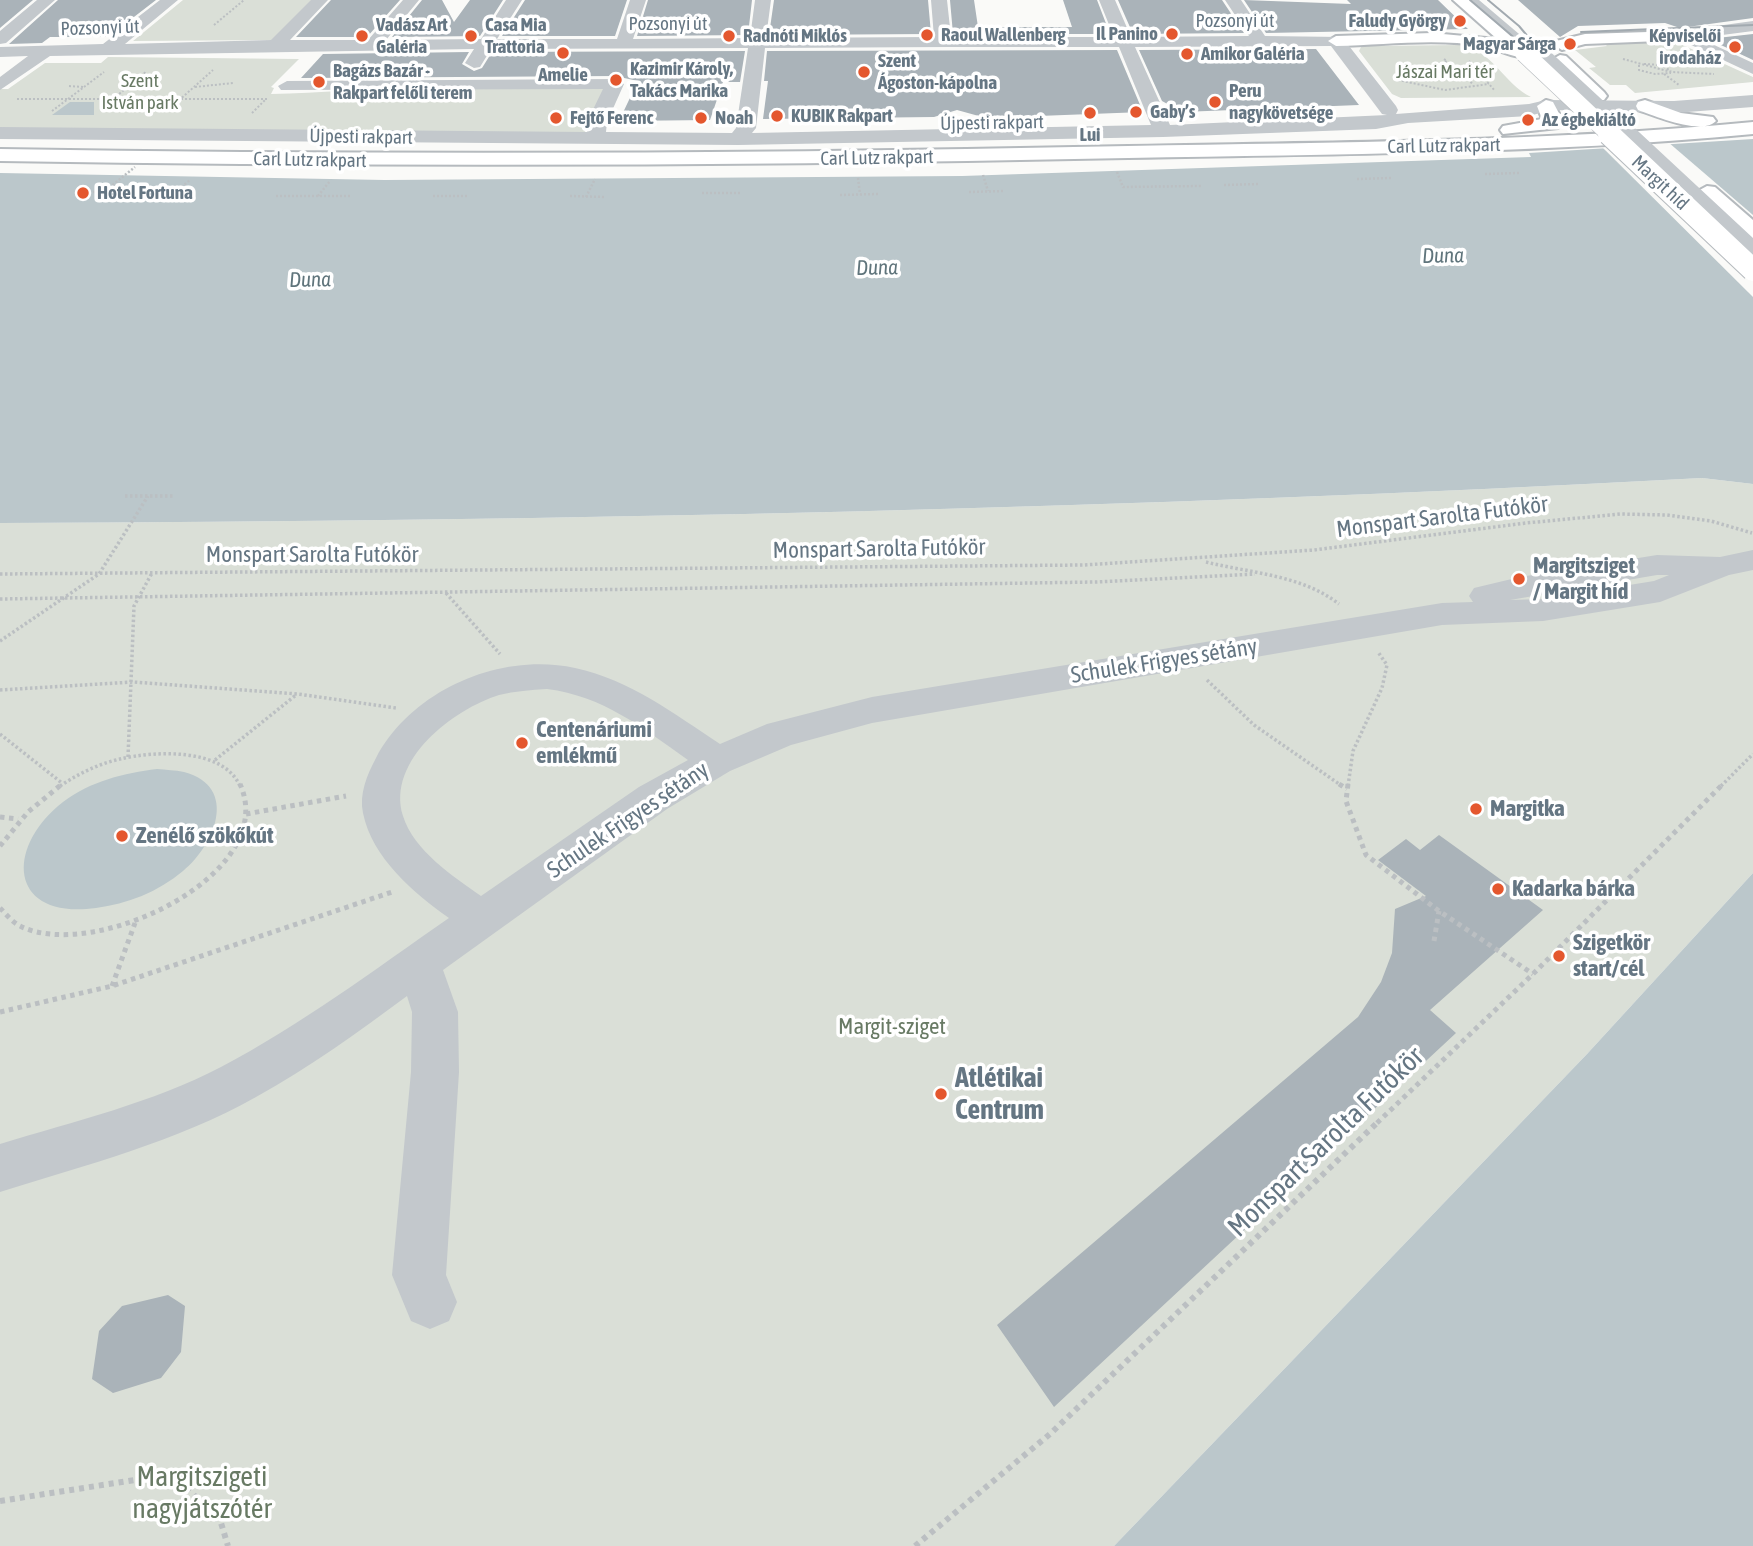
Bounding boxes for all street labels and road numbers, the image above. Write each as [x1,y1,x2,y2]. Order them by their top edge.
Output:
street label: Pozsonyi út [1195,10,1275,32]
street label: Pozsonyi út [628,13,708,35]
street label: Pozsonyi út [60,15,140,41]
street label: Újpesti rakpart [940,111,1044,135]
street label: Újpesti rakpart [309,125,413,149]
street label: Carl Lutz rakpart [1387,134,1501,158]
street label: Carl Lutz rakpart [820,146,934,170]
street label: Carl Lutz rakpart [253,148,367,172]
street label: Margit híd [1627,151,1693,215]
street label: Monspart Sarolta Futókör [1335,490,1549,544]
street label: Monspart Sarolta Futókör [773,533,985,565]
street label: Monspart Sarolta Futókör [206,541,418,569]
street label: Schulek Frigyes sétány [1069,633,1259,689]
street label: Schulek Frigyes sétány [542,756,714,884]
street label: Monspart Sarolta Futókör [1221,1040,1431,1244]

